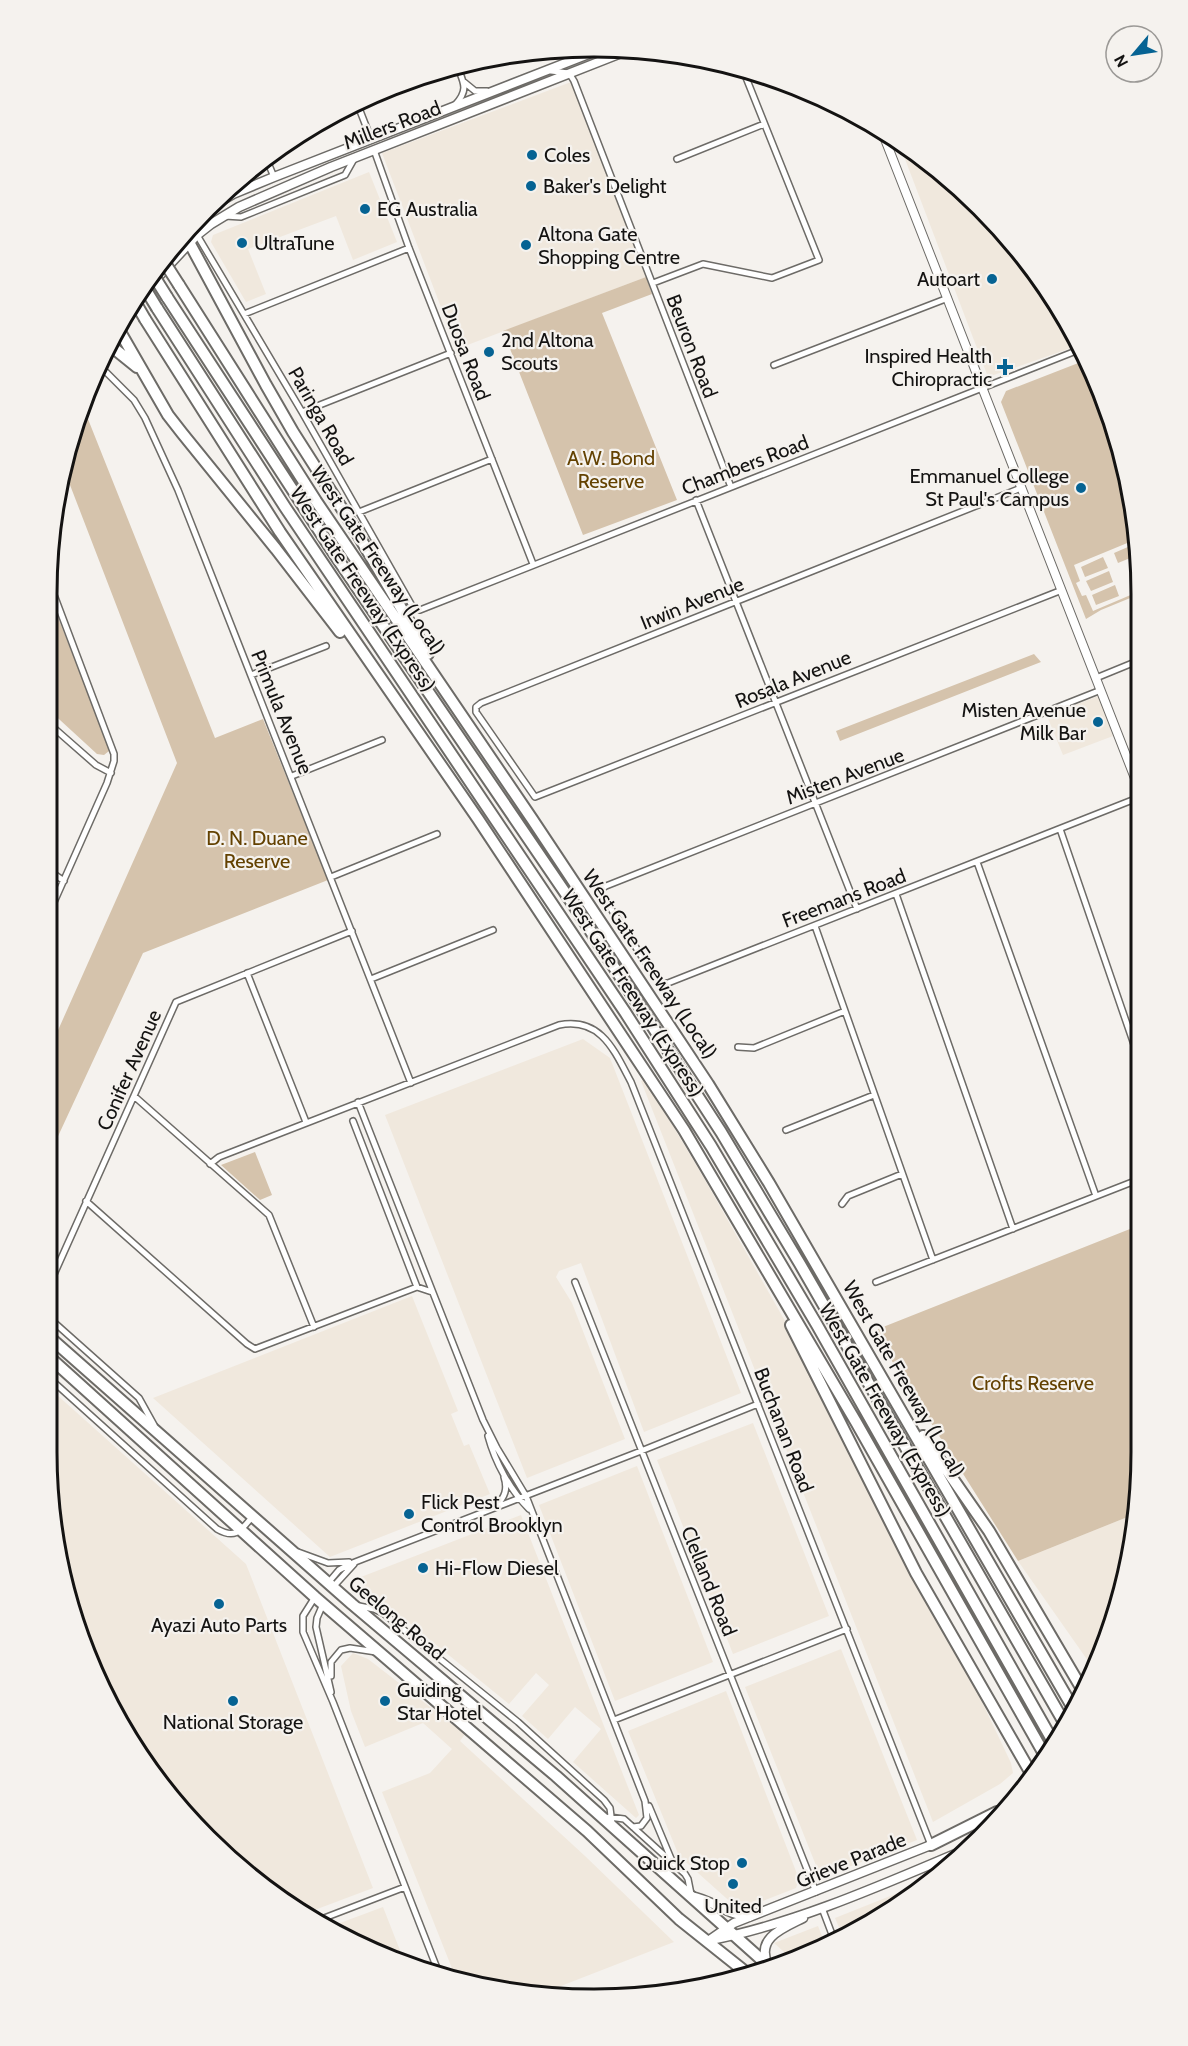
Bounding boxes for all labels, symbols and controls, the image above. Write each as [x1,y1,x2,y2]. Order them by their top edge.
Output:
north arrow [1104,24,1164,84]
text: N [1110,51,1132,71]
street label: Millers Road [340,95,444,155]
place label: Coles [544,143,590,167]
marker: Coles [525,148,539,162]
place label: Baker's Delight [543,174,667,198]
marker: Baker's Delight [524,179,538,193]
place label: EG Australia [377,197,478,221]
marker: EG Australia [358,202,372,216]
place label: Altona Gate Shopping Centre [538,222,680,269]
place label: UltraTune [254,231,335,255]
marker: UltraTune [235,236,249,250]
marker: Altona Gate Shopping Centre [519,238,533,252]
place label: Autoart [917,267,980,291]
marker: Autoart [985,272,999,286]
street label: Beuron Road [661,291,723,401]
street label: Duosa Road [437,300,495,404]
place label: 2nd Altona Scouts [501,328,594,375]
place label: Inspired Health Chiropractic [864,344,992,391]
marker: 2nd Altona Scouts [482,345,496,359]
marker: Inspired Health Chiropractic [996,358,1014,376]
street label: Paringa Road [283,362,359,470]
street label: Chambers Road [678,430,812,500]
park label: A.W. Bond Reserve [567,446,655,493]
street label: West Gate Freeway (Local) [306,461,450,659]
place label: Emmanuel College St Paul's Campus [909,464,1069,511]
marker: Emmanuel College St Paul's Campus [1074,481,1088,495]
street label: West Gate Freeway (Express) [285,482,441,696]
street label: Irwin Avenue [637,571,747,635]
street label: Rosala Avenue [732,645,854,713]
street label: Primula Avenue [246,646,318,778]
place label: Misten Avenue Milk Bar [961,698,1087,745]
marker: Misten Avenue Milk Bar [1091,715,1105,729]
street label: Misten Avenue [783,742,907,810]
park label: D. N. Duane Reserve [206,826,308,873]
street label: Freemans Road [779,863,909,933]
street label: West Gate Freeway (Local) [578,865,722,1063]
street label: West Gate Freeway (Express) [557,885,709,1101]
street label: Conifer Avenue [92,1006,166,1134]
street label: West Gate Freeway (Local) [838,1276,970,1482]
street label: West Gate Freeway (Express) [814,1299,956,1521]
street label: Buchanan Road [749,1364,819,1496]
park label: Crofts Reserve [972,1371,1094,1395]
place label: Flick Pest Control Brooklyn [421,1490,563,1537]
marker: Flick Pest Control Brooklyn [402,1507,416,1521]
street label: Clelland Road [676,1523,742,1639]
place label: Hi-Flow Diesel [435,1556,559,1580]
marker: Hi-Flow Diesel [416,1561,430,1575]
street label: Geelong Road [344,1571,450,1665]
marker: Ayazi Auto Parts [212,1597,226,1611]
place label: Ayazi Auto Parts [151,1613,287,1637]
place label: Guiding Star Hotel [397,1678,482,1725]
marker: National Storage [226,1694,240,1708]
marker: Guiding Star Hotel [378,1694,392,1708]
place label: National Storage [163,1710,303,1734]
street label: Grieve Parade [793,1827,909,1893]
place label: Quick Stop [637,1851,730,1875]
marker: Quick Stop [735,1856,749,1870]
marker: United [726,1877,740,1891]
place label: United [704,1894,762,1918]

